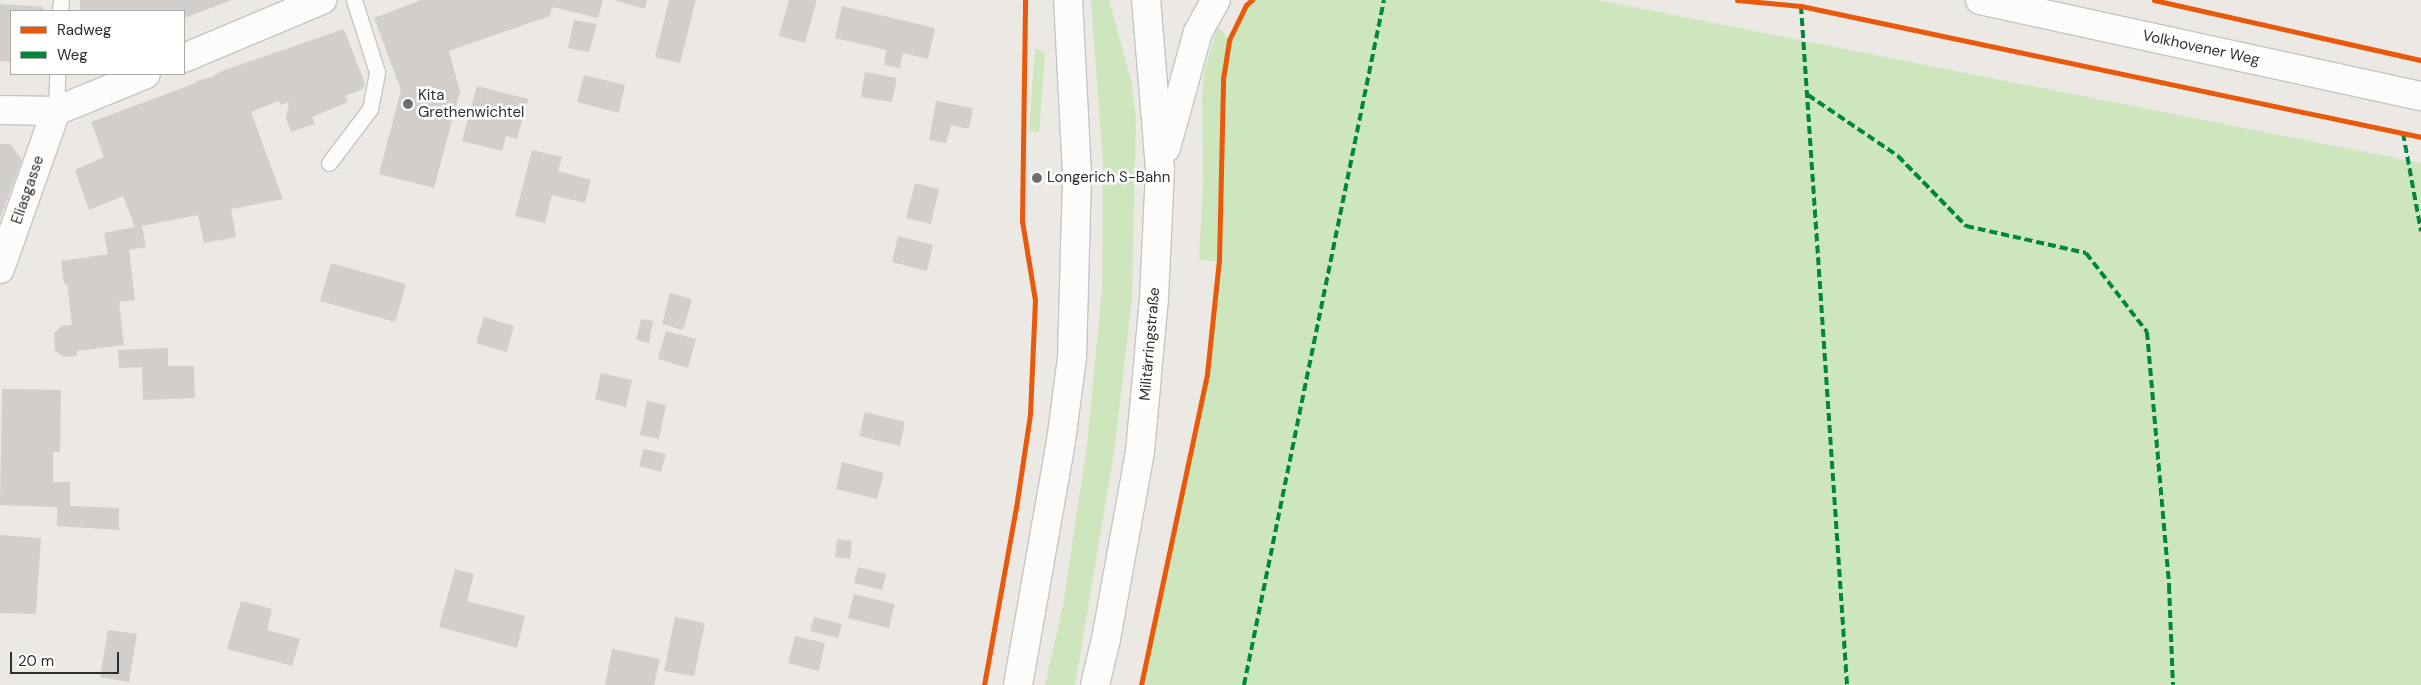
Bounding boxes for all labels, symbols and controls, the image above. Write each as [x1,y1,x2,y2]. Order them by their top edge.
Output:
legend [10,10,185,75]
text: Radweg [57,20,111,40]
street label: Volkhovener Weg [2141,27,2261,69]
text: Weg [57,45,88,65]
place label: Kita Grethenwichtel [418,86,524,121]
marker: Kita Grethenwichtel [402,98,414,110]
street label: Eliasgasse [8,153,48,227]
place label: Longerich S-Bahn [1047,169,1170,187]
marker: Longerich S-Bahn [1031,172,1043,184]
street label: Militärringstraße [1136,286,1164,402]
scale bar [12,642,121,674]
text: 20 m [18,651,54,671]

